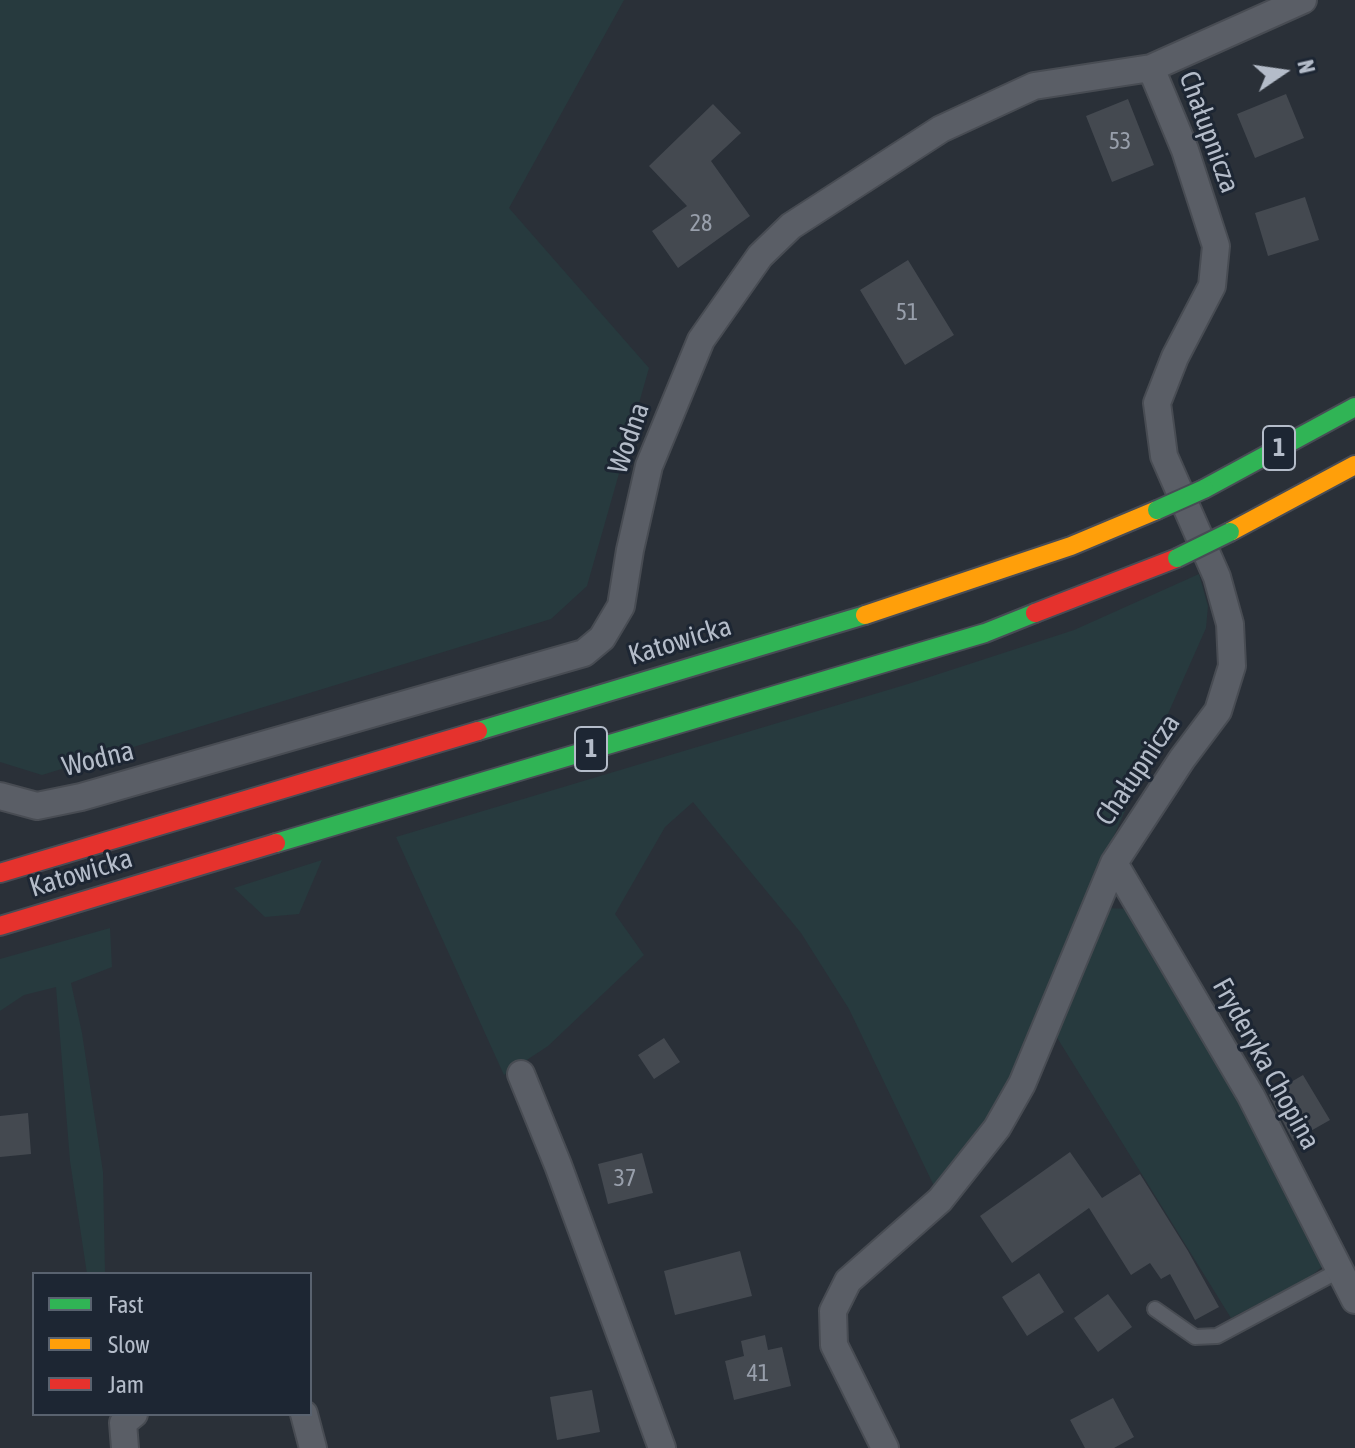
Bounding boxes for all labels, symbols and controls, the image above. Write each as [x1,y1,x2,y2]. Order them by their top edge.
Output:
north arrow [1243,32,1323,112]
text: N [1292,57,1321,76]
street label: Chałupnicza [1172,67,1246,197]
house number: 53 [1109,127,1131,155]
house number: 28 [690,209,712,237]
house number: 51 [896,298,918,326]
street label: Wodna [601,398,657,478]
road number: 1 [1263,426,1295,470]
street label: Katowicka [625,609,735,673]
street label: Chałupnicza [1089,708,1187,832]
road number: 1 [575,727,607,771]
street label: Wodna [59,734,137,784]
street label: Katowicka [26,841,136,905]
street label: Fryderyka Chopina [1205,972,1327,1156]
house number: 37 [614,1164,636,1192]
legend [32,1272,312,1416]
text: Fast [108,1291,144,1318]
text: Slow [108,1331,150,1358]
house number: 41 [747,1359,769,1387]
text: Jam [108,1371,144,1398]

